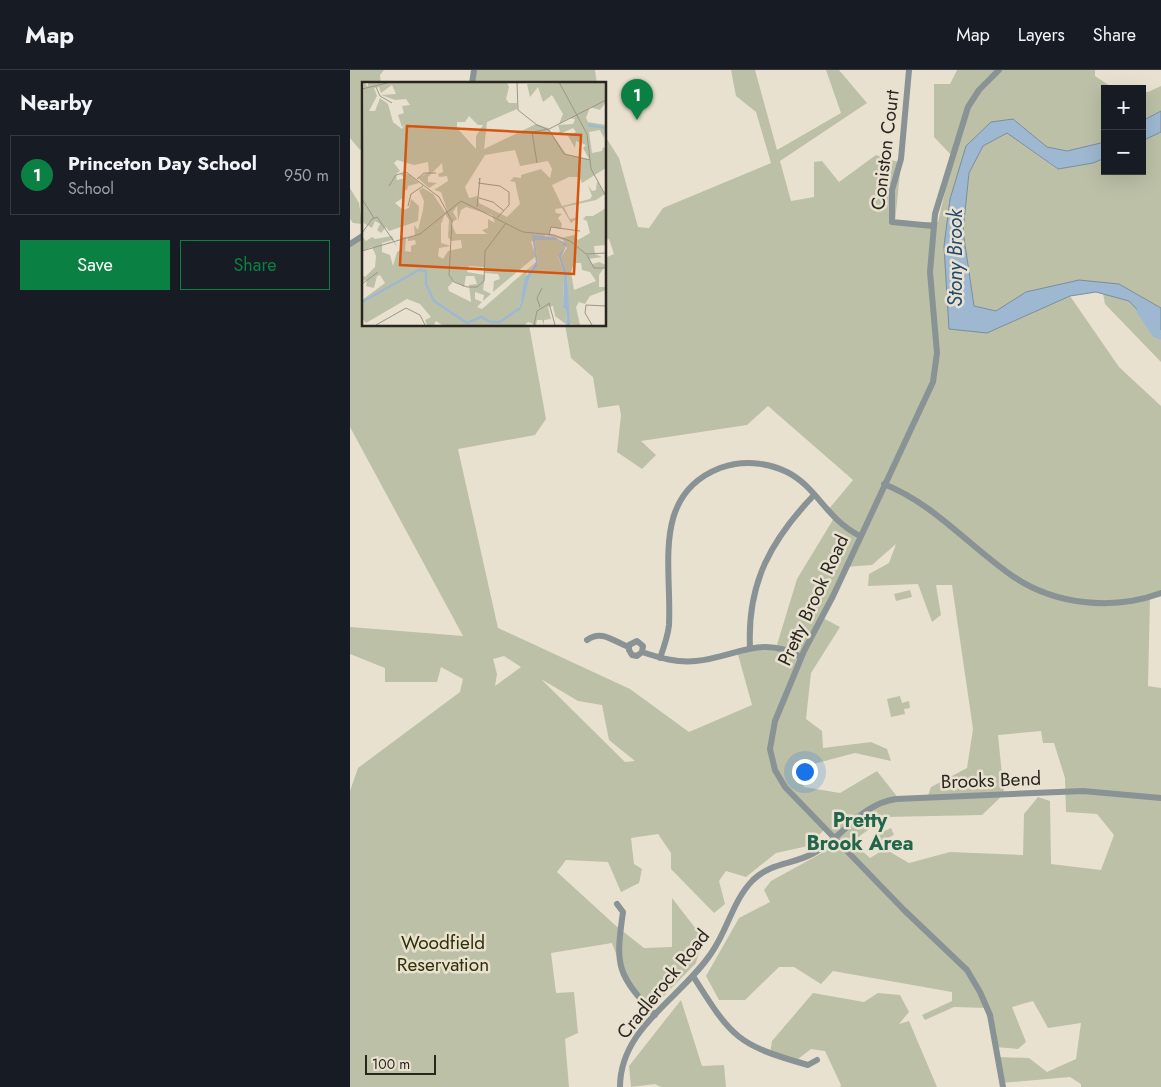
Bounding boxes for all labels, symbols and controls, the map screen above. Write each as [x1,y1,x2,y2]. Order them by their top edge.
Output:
text: Map [25,17,74,52]
text: Map [956,22,990,48]
text: Layers [1018,22,1065,48]
text: Share [1093,22,1136,48]
pin: 1 [621,79,653,120]
inset map [362,82,606,326]
map controls [1101,85,1146,175]
button: + [1101,85,1146,130]
text: Nearby [20,88,92,118]
street label: Coniston Court [864,88,906,212]
button: − [1101,130,1146,175]
text: Princeton Day School [68,150,257,177]
text: 1 [33,164,41,187]
text: 950 m [284,164,329,187]
text: School [68,177,114,200]
water label: Stony Brook [941,208,970,307]
button: Save [20,240,170,290]
button: Share [180,240,330,290]
street label: Pretty Brook Road [771,530,855,670]
your location [792,759,818,785]
street label: Brooks Bend [940,765,1042,795]
district label: Pretty Brook Area [806,806,914,858]
street label: Cradlerock Road [610,923,716,1045]
park label: Woodfield Reservation [397,929,489,978]
scale bar [365,1052,436,1075]
text: 100 m [372,1054,410,1074]

